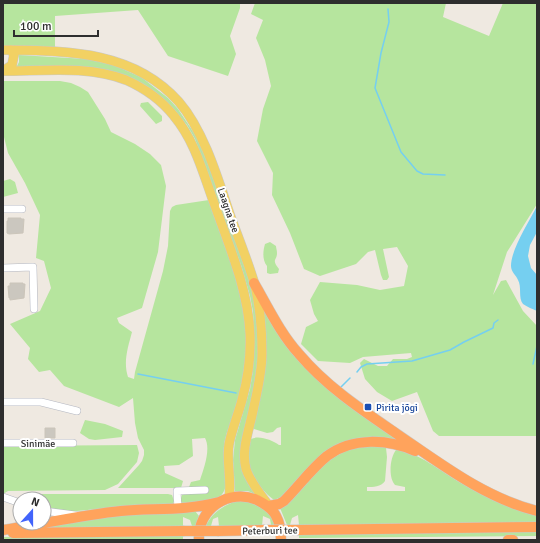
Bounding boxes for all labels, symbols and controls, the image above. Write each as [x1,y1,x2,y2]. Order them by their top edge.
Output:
scale bar [14,12,98,38]
text: 100 m [20,19,52,34]
street label: Laagna tee [215,186,241,234]
marker: Pirita jõgi [363,402,373,412]
place label: Pirita jõgi [376,402,418,414]
street label: Sinimäe [21,438,55,450]
north arrow [12,491,52,531]
text: N [30,495,41,510]
street label: Peterburi tee [242,525,298,537]

